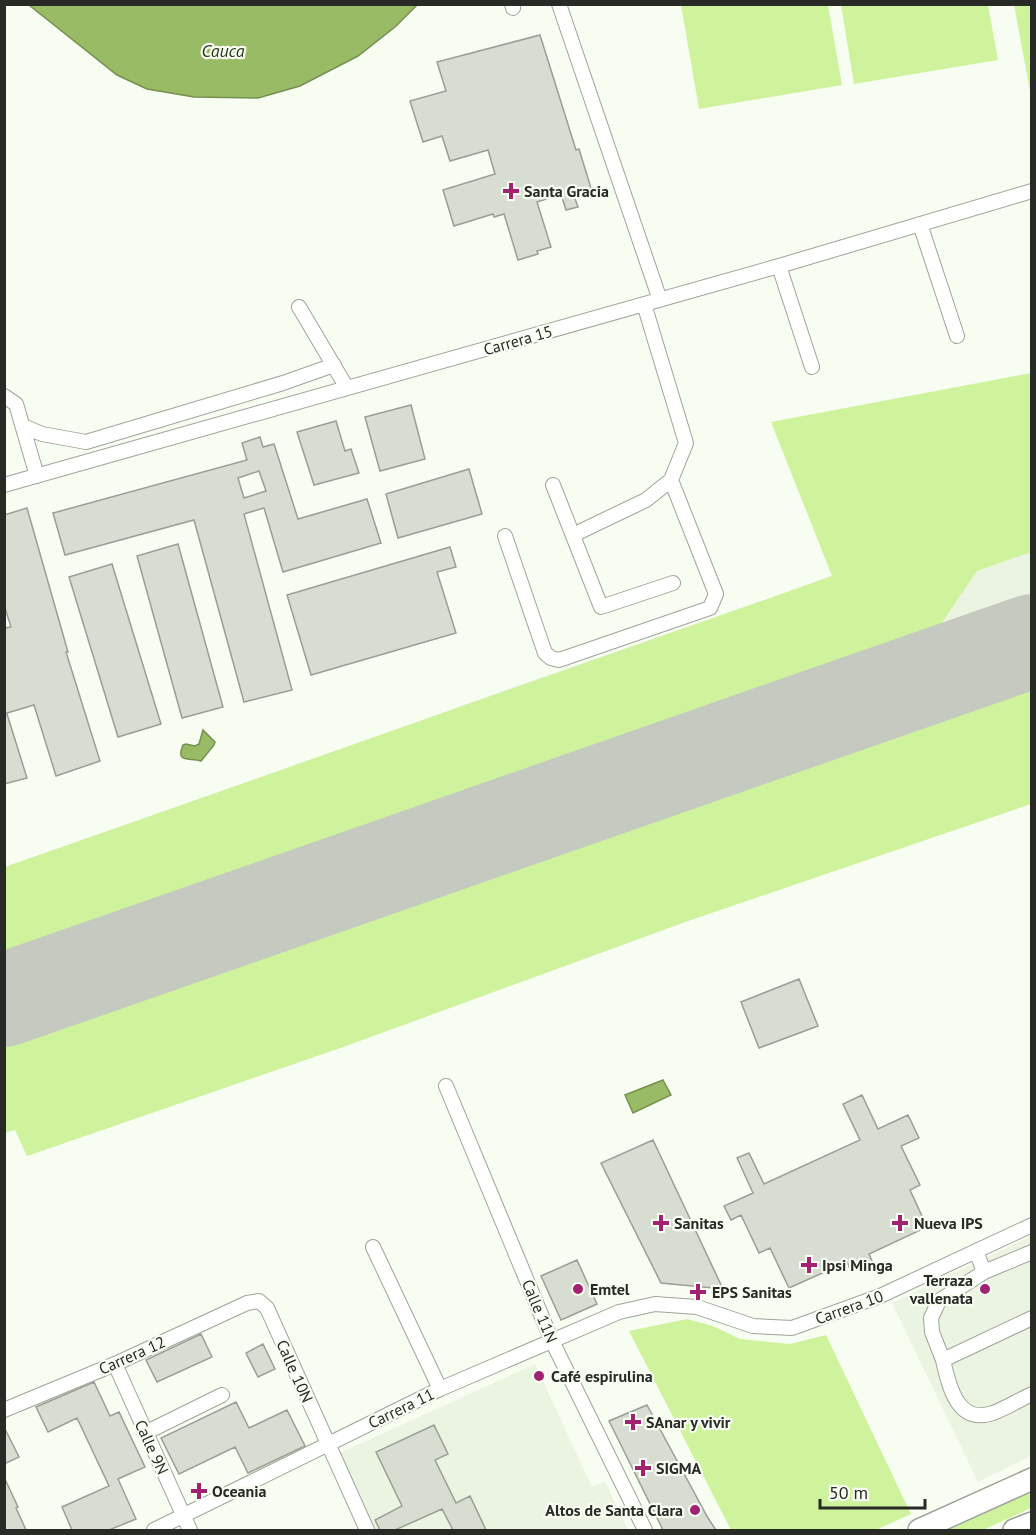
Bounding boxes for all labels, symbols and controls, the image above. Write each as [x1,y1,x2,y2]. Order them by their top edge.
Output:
water label: Cauca [202,39,245,62]
place label: Santa Gracia [524,181,609,201]
marker: Santa Gracia [502,182,520,200]
street label: Carrera 15 [481,321,555,359]
place label: Sanitas [674,1213,724,1233]
place label: Nueva IPS [914,1213,983,1233]
marker: Sanitas [652,1214,670,1232]
marker: Nueva IPS [891,1214,909,1232]
place label: Ipsi Minga [822,1255,893,1275]
marker: Ipsi Minga [800,1256,818,1274]
place label: Terraza vallenata [909,1270,973,1308]
street label: Calle 11N [518,1276,562,1346]
place label: Emtel [590,1279,630,1299]
marker: Emtel [571,1282,585,1296]
place label: EPS Sanitas [712,1282,792,1302]
marker: Terraza vallenata [978,1282,992,1296]
marker: EPS Sanitas [689,1283,707,1301]
street label: Carrera 10 [812,1285,886,1329]
street label: Carrera 12 [96,1331,168,1379]
street label: Calle 10N [272,1336,318,1406]
place label: Café espirulina [551,1366,653,1386]
marker: Café espirulina [532,1369,546,1383]
street label: Carrera 11 [365,1383,437,1433]
place label: SAnar y vivir [646,1412,731,1432]
marker: SAnar y vivir [624,1413,642,1431]
street label: Calle 9N [131,1416,173,1478]
place label: SIGMA [656,1458,702,1478]
marker: SIGMA [634,1459,652,1477]
scale bar [820,1472,925,1510]
place label: Oceania [212,1481,266,1501]
text: 50 m [829,1481,868,1504]
marker: Oceania [190,1482,208,1500]
place label: Altos de Santa Clara [545,1500,683,1520]
marker: Altos de Santa Clara [688,1503,702,1517]

